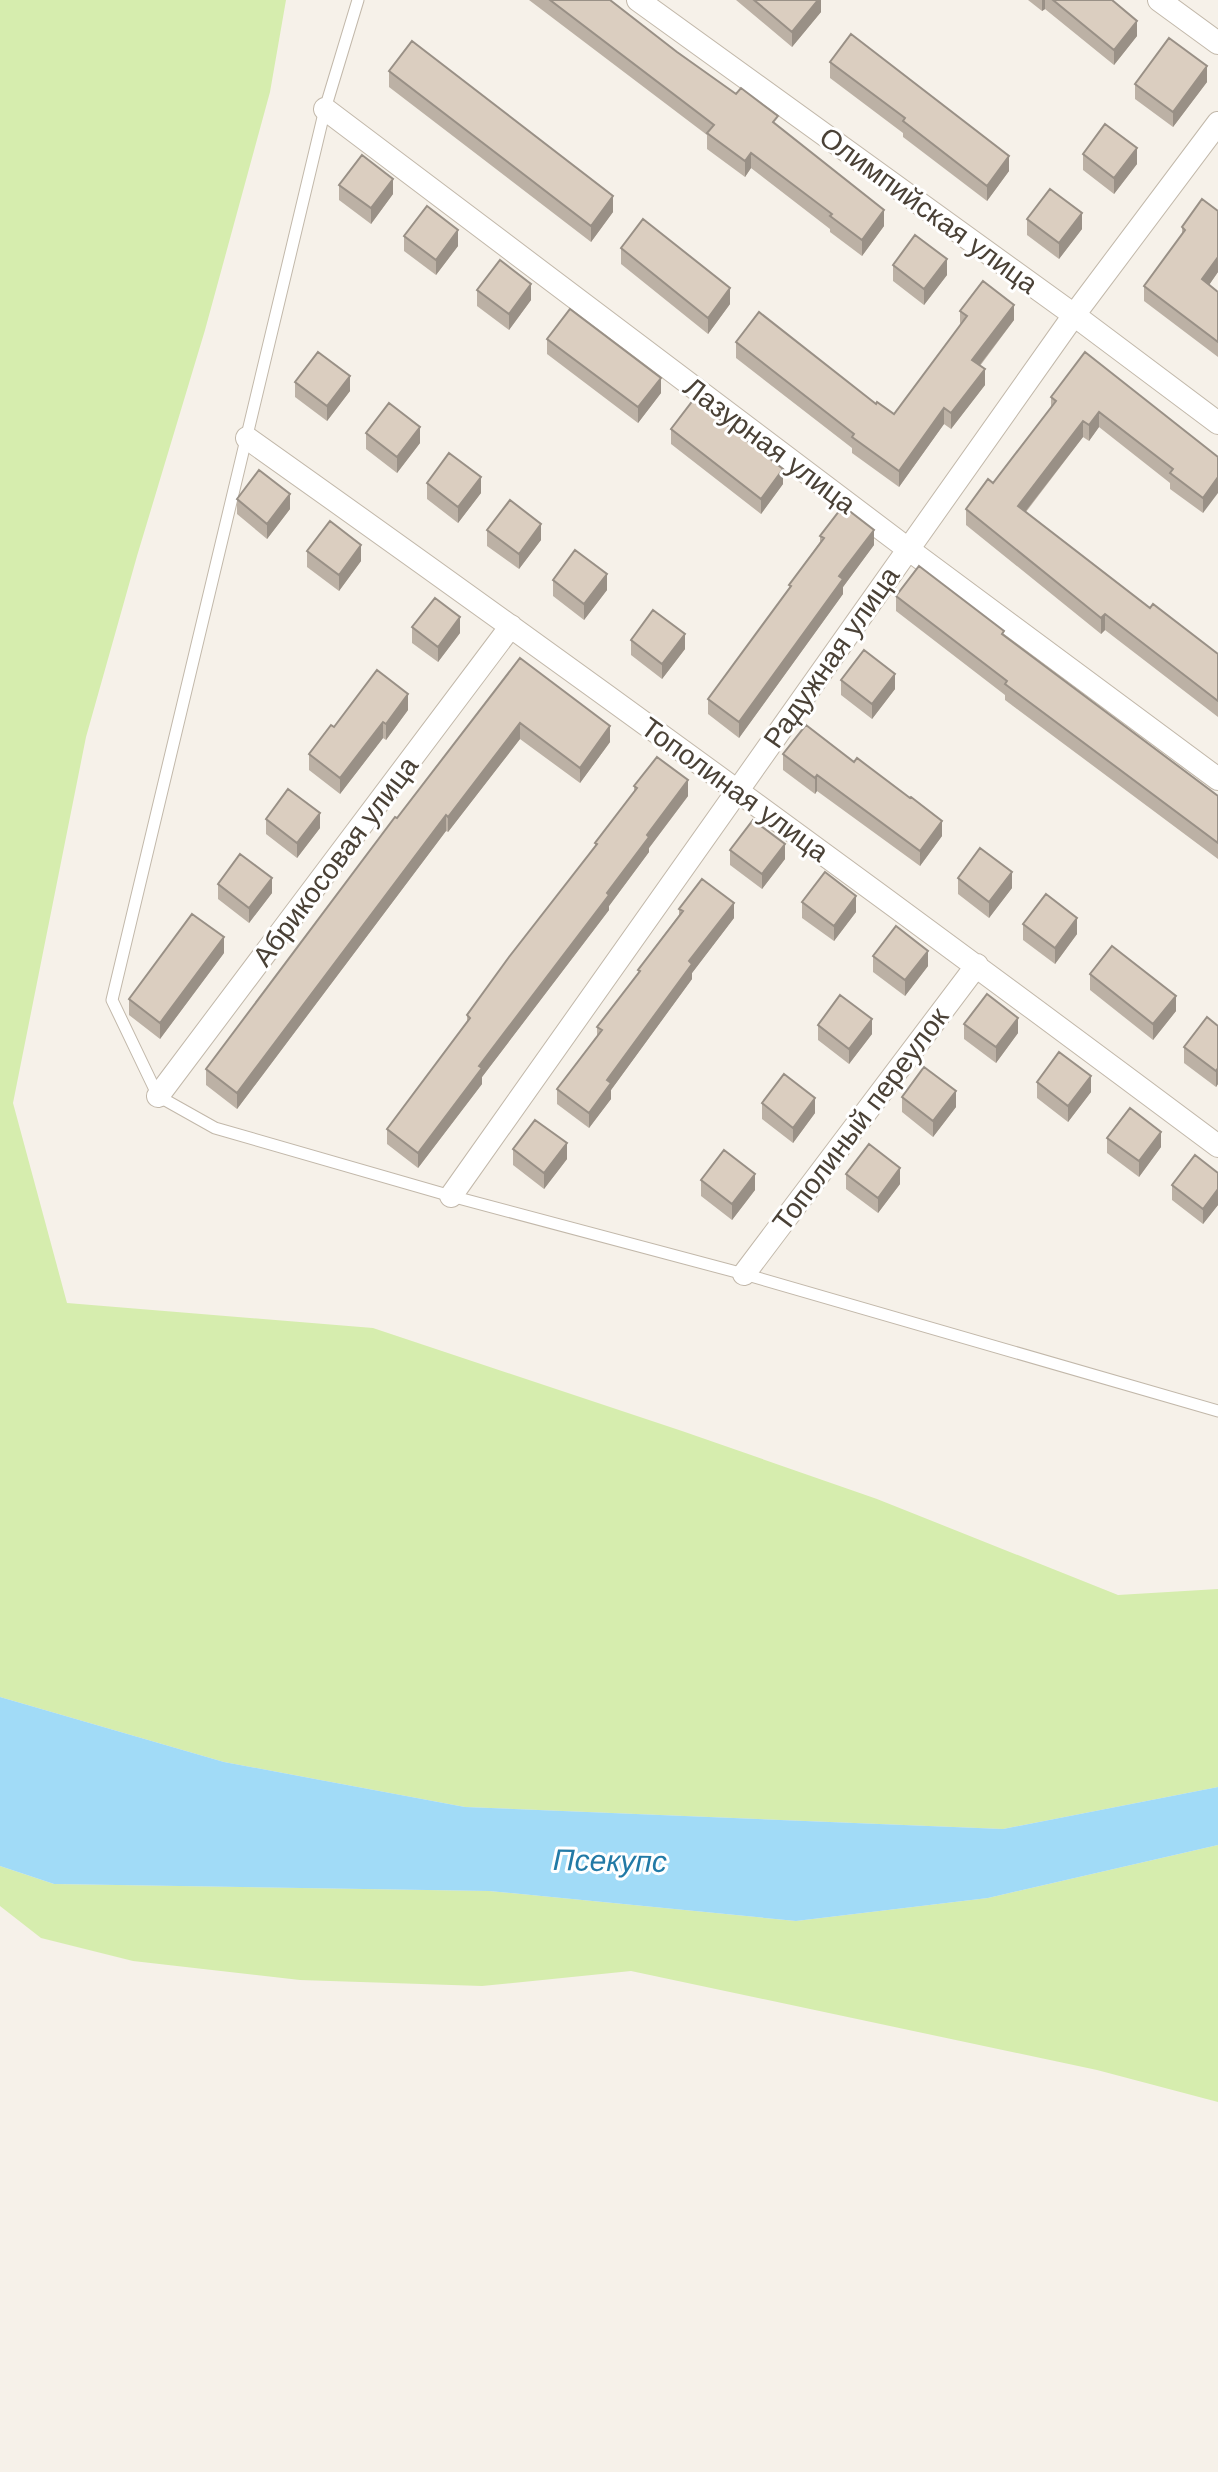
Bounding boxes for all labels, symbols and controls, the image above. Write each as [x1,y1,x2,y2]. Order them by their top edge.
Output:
street label: Олимпийская улица [814,121,1044,300]
street label: Лазурная улица [678,371,862,520]
street label: Радужная улица [757,561,906,754]
street label: Тополиная улица [635,711,835,868]
street label: Абрикосовая улица [247,750,424,972]
street label: Тополиный переулок [766,1001,955,1237]
water label: Псекупс [553,1843,667,1878]

